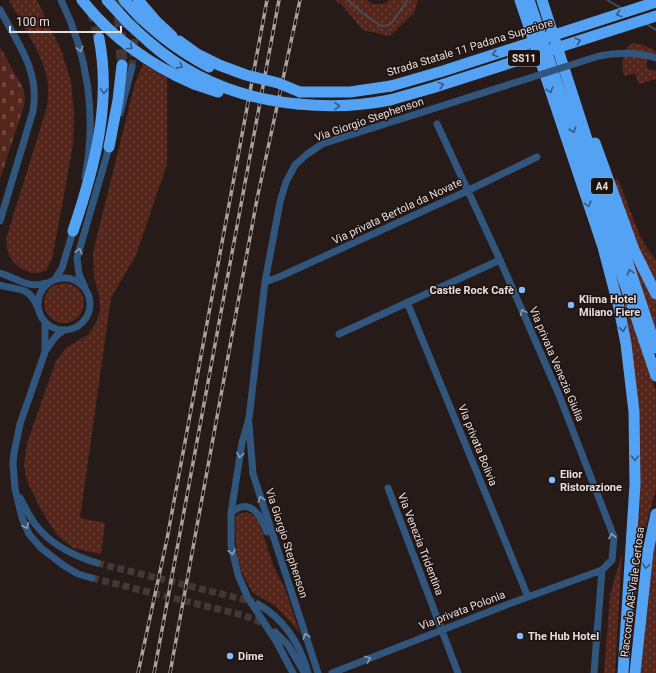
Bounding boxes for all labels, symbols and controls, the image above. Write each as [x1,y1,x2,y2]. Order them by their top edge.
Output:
scale bar [10,8,121,34]
one-way arrow [616,9,623,18]
text: 100 m [16,15,50,29]
street label: Strada Statale 11 Padana Superiore [385,16,555,79]
one-way arrow [575,37,582,46]
one-way arrow [125,42,132,49]
one-way arrow [75,45,84,52]
one-way arrow [492,49,499,58]
road number: SS11 [508,50,540,66]
one-way arrow [176,61,183,69]
one-way arrow [438,81,445,90]
one-way arrow [545,87,554,94]
one-way arrow [100,88,108,94]
street label: Via Giorgio Stephenson [313,95,425,144]
one-way arrow [334,102,340,110]
one-way arrow [568,126,577,133]
street label: Via privata Bertola da Novate [330,175,464,247]
road number: A4 [591,178,613,194]
one-way arrow [583,200,592,207]
one-way arrow [74,248,83,255]
one-way arrow [627,268,635,275]
place label: Castle Rock Cafè [430,284,514,297]
marker: Castle Rock Cafè [517,285,527,295]
place label: Klima Hotel Milano Fiere [579,293,640,319]
marker: Klima Hotel Milano Fiere [566,300,576,310]
street label: Via privata Venezia Giulia [526,305,587,424]
one-way arrow [519,308,527,315]
one-way arrow [618,326,626,332]
street label: Via privata Bolivia [455,402,500,488]
one-way arrow [236,452,245,459]
one-way arrow [631,455,639,461]
place label: Elior Ristorazione [560,468,622,494]
marker: Elior Ristorazione [547,475,557,485]
street label: Via Giorgio Stephenson [263,487,310,600]
street label: Via Venezia Tridentina [395,491,446,597]
one-way arrow [257,496,265,503]
one-way arrow [21,522,29,529]
street label: Raccordo A8-Viale Certosa [618,526,647,658]
one-way arrow [609,533,617,539]
one-way arrow [227,549,236,555]
one-way arrow [642,563,651,569]
street label: Via privata Polonia [417,588,507,633]
place label: The Hub Hotel [528,630,599,643]
marker: The Hub Hotel [515,631,525,641]
one-way arrow [302,633,310,640]
place label: Dime [238,650,264,663]
marker: Dime [225,651,235,661]
one-way arrow [364,655,371,663]

